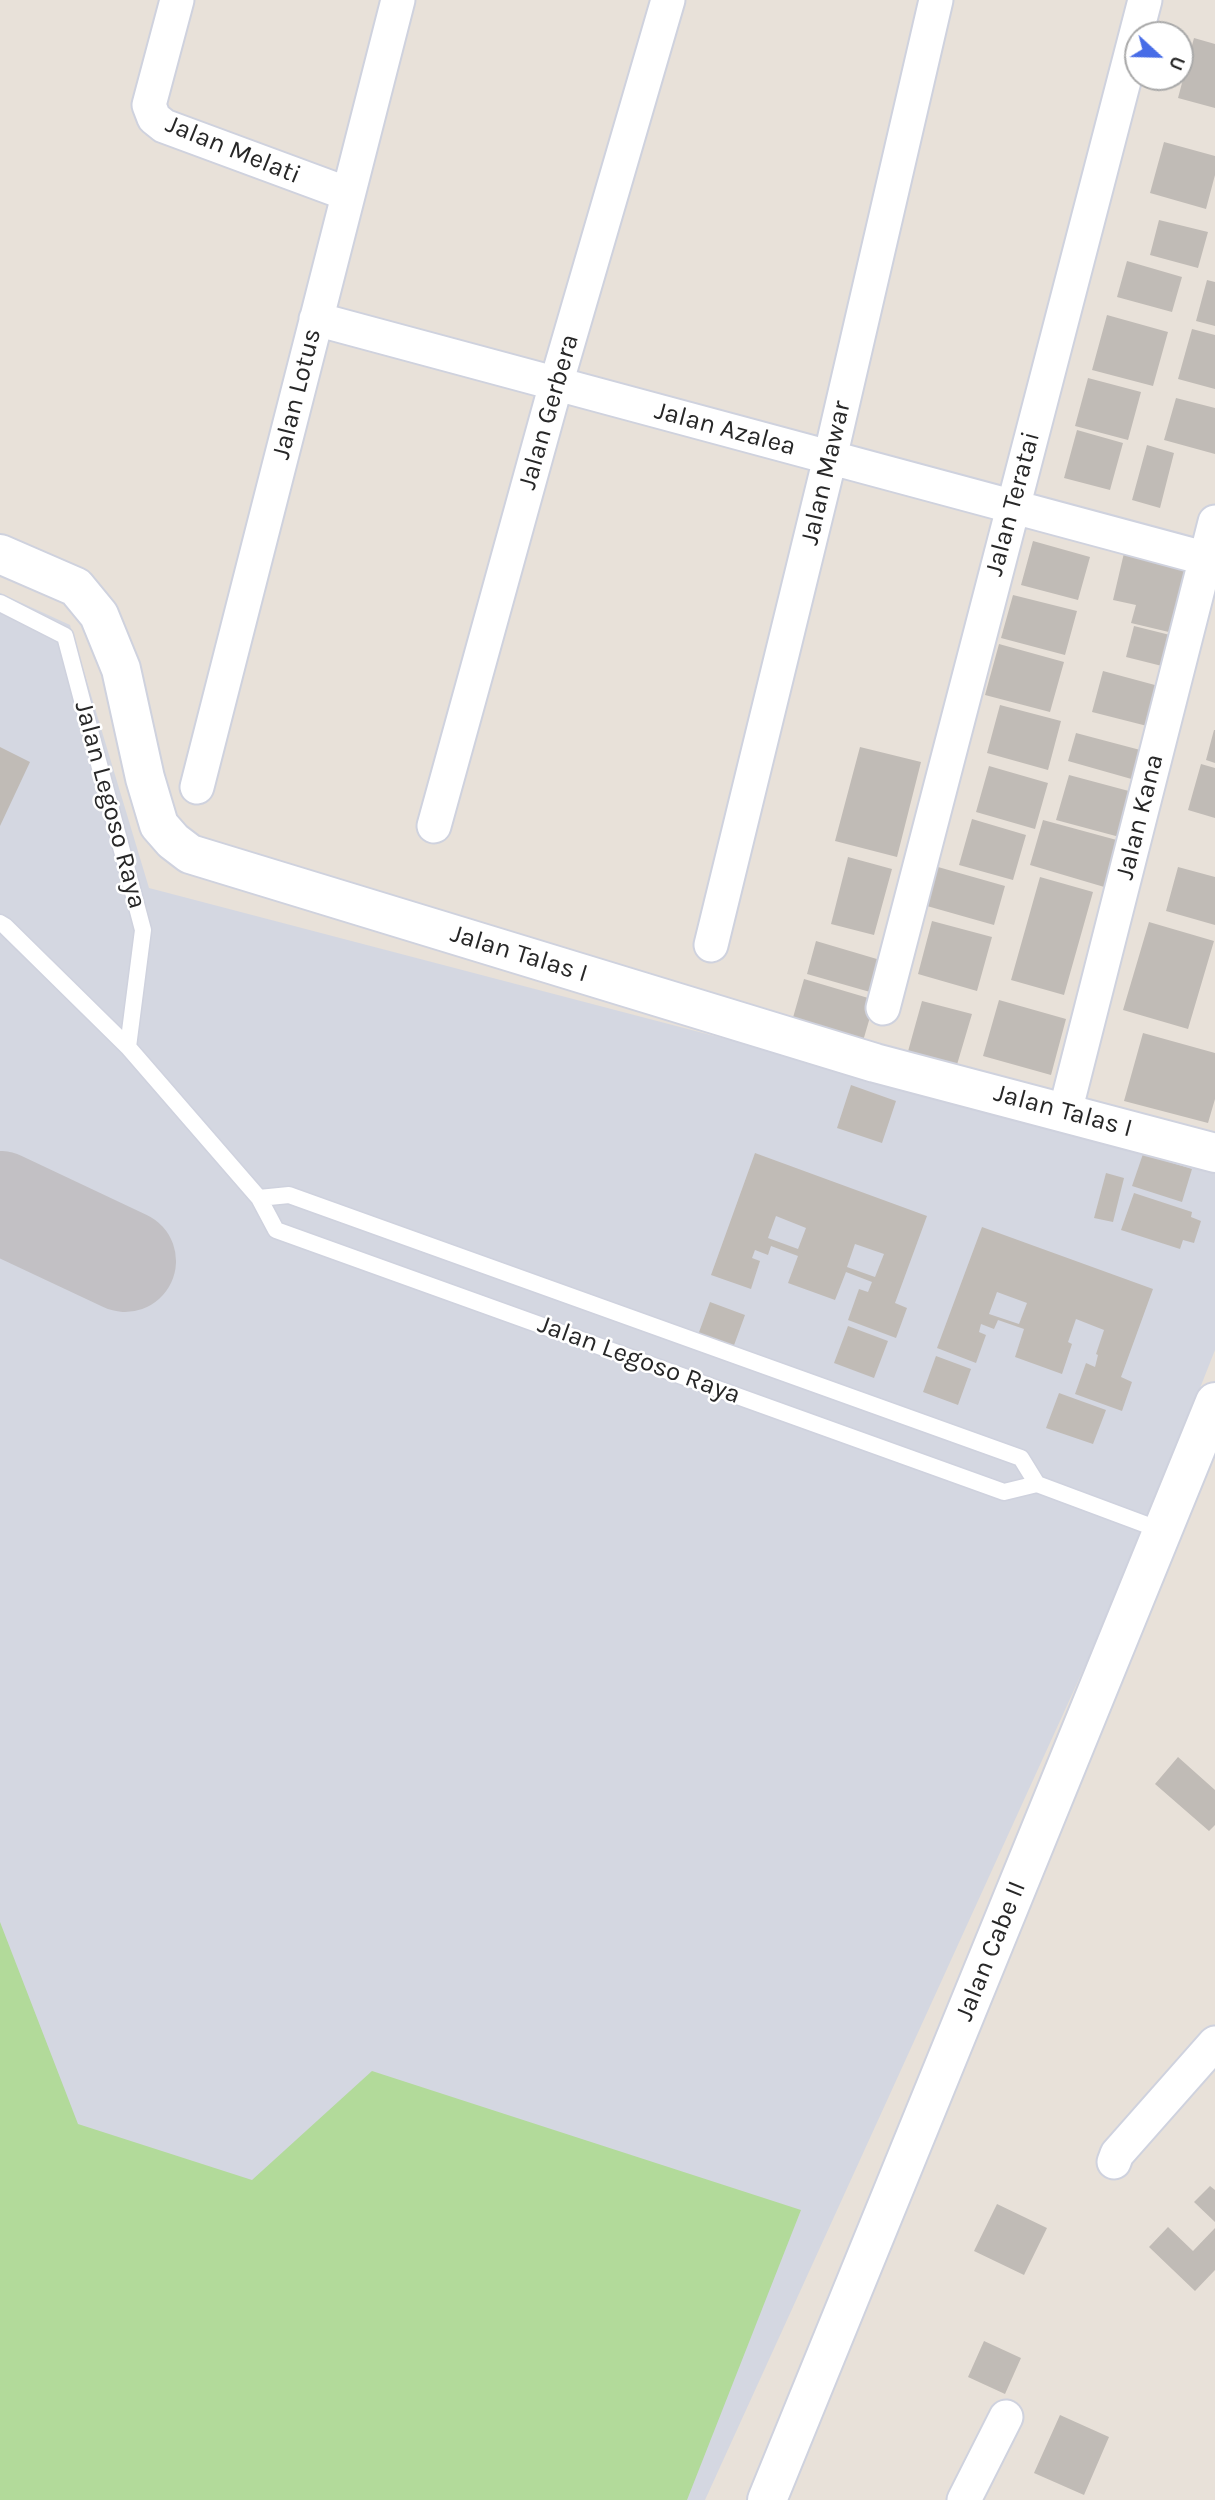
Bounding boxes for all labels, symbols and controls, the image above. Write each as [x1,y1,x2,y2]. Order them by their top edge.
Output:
north arrow [1124,21,1194,91]
text: U [1164,53,1189,73]
street label: Jalan Melati [161,109,305,191]
street label: Jalan Lotus [266,325,328,463]
street label: Jalan Gerbera [512,331,586,493]
street label: Jalan Azalea [651,395,799,463]
street label: Jalan Mawar [794,398,858,548]
street label: Jalan Teratai [979,428,1047,580]
street label: Jalan Legoso Raya [67,698,153,912]
street label: Jalan Kana [1109,751,1171,883]
street label: Jalan Talas I [447,918,591,990]
street label: Jalan Talas I [990,1078,1136,1144]
street label: Jalan Legoso Raya [533,1309,745,1411]
street label: Jalan Cabe II [949,1877,1033,2025]

